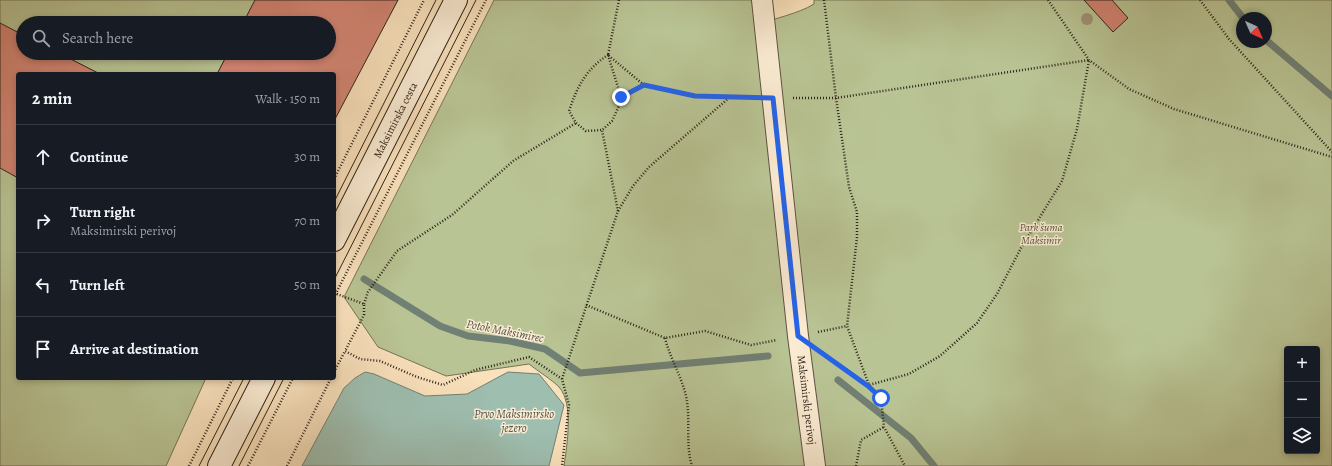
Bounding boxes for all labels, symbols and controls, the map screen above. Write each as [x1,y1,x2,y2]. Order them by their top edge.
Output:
north arrow [1236,12,1272,48]
search box [16,16,336,60]
icon: search [30,27,52,49]
text: Search here [62,28,133,48]
street label: Maksimirska cesta [370,79,421,161]
text: 2 min [32,87,72,110]
route end [612,88,630,106]
text: Walk · 150 m [255,90,320,107]
icon: ahead [32,146,54,168]
text: Continue [70,147,128,167]
text: 30 m [294,148,320,165]
text: Turn right [70,202,135,222]
icon: right [32,210,54,232]
text: 70 m [294,212,320,229]
park label: Park šuma Maksimir [1019,220,1063,248]
text: Maksimirski perivoj [70,222,176,239]
icon: left [32,274,54,296]
text: Turn left [70,275,125,295]
text: 50 m [294,276,320,293]
water label: Potok Maksimirec [465,316,546,346]
icon: arrive [32,338,54,360]
text: Arrive at destination [70,339,199,359]
map controls [1284,346,1320,454]
button: + [1284,346,1320,382]
street label: Maksimirski perivoj [794,354,819,446]
button: − [1284,382,1320,418]
route start [872,389,890,407]
water label: Prvo Maksimirsko jezero [474,406,554,436]
button: layers [1284,418,1320,454]

